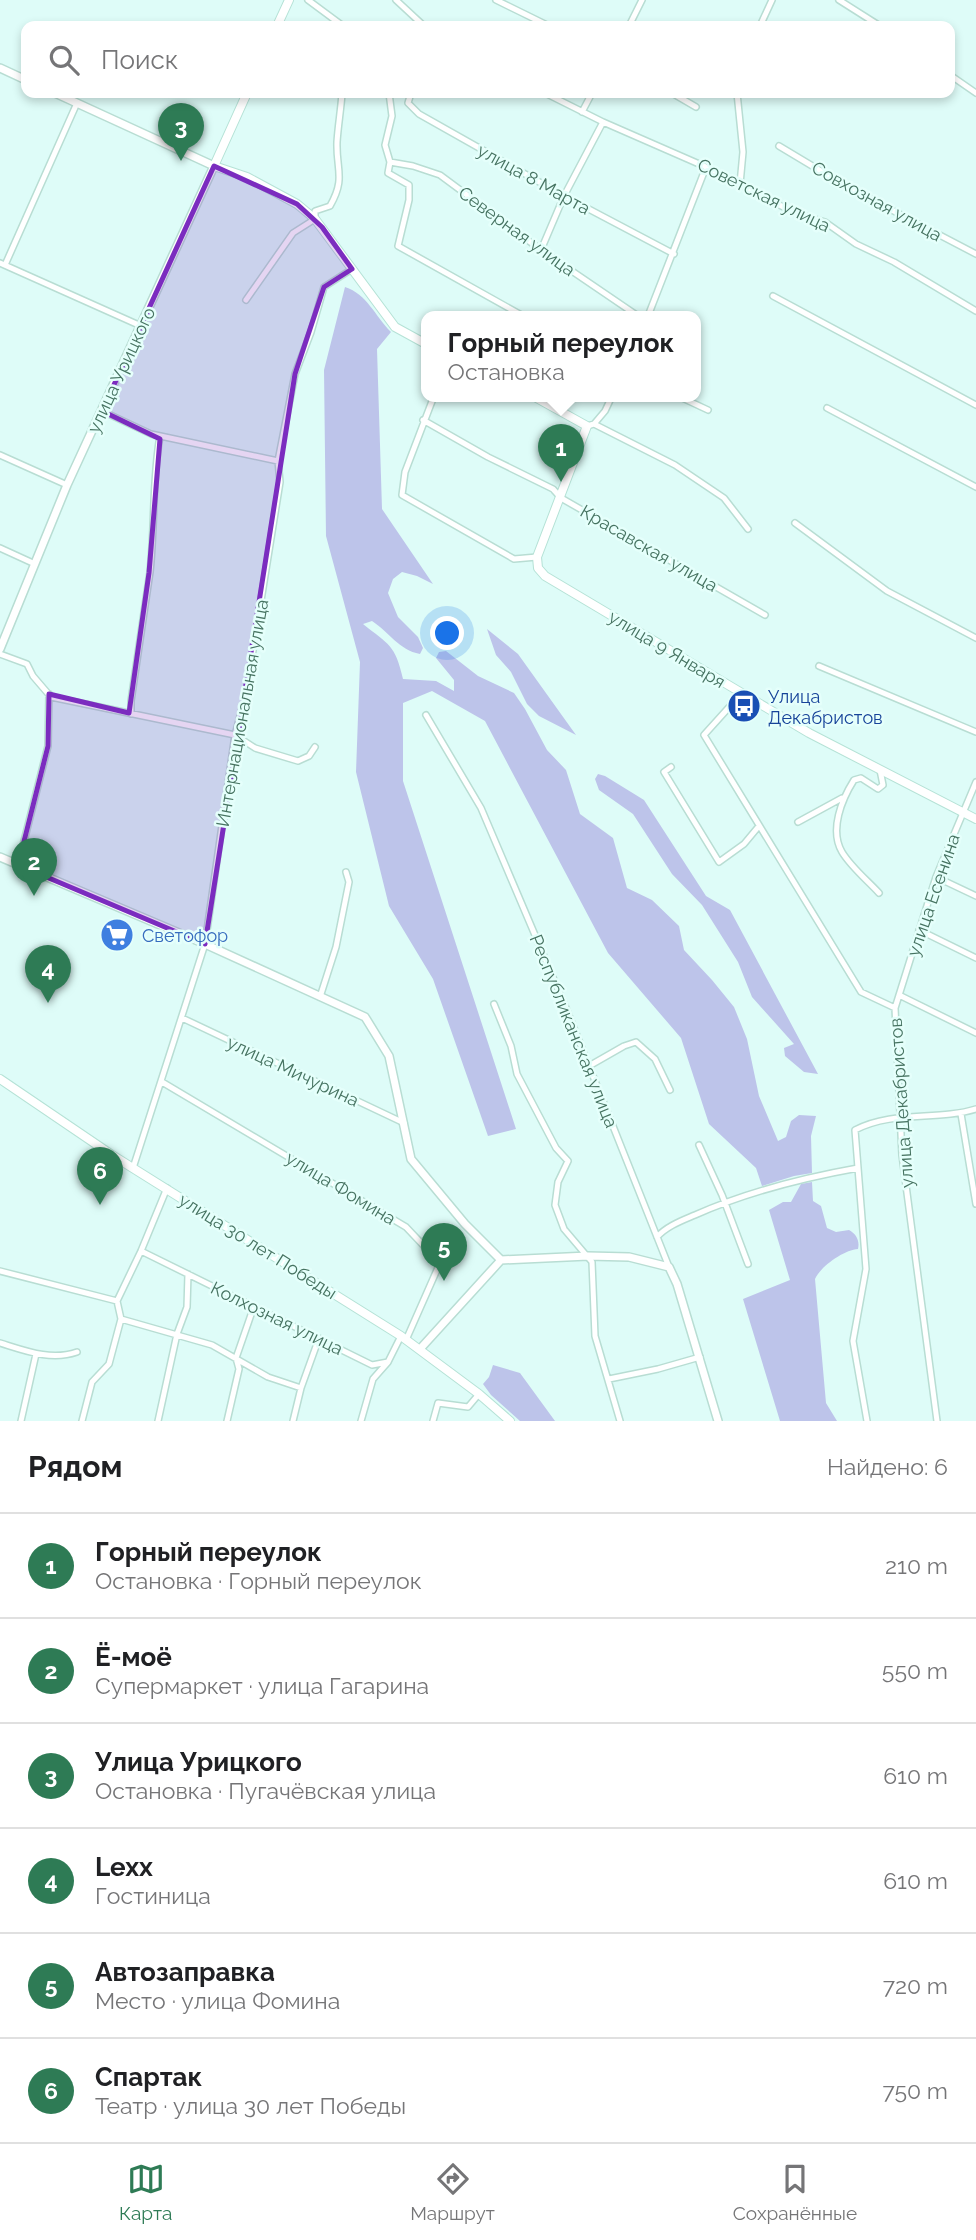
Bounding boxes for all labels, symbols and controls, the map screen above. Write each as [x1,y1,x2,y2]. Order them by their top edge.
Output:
search box [21,21,955,98]
icon: search [45,41,83,79]
text: Поиск [101,45,178,75]
pin: 3 [158,103,204,161]
street label: улица 8 Марта [474,139,594,219]
street label: Советская улица [694,154,834,236]
street label: Совхозная улица [808,157,946,245]
street label: Северная улица [455,182,579,280]
street label: улица Урицкого [83,303,159,436]
popup [421,311,701,402]
text: Горный переулок [448,328,674,358]
text: Остановка [448,358,565,385]
pin: 1 [538,424,584,482]
street label: Красавская улица [577,500,721,596]
street label: Интернациональная улица [212,598,272,828]
street label: улица 9 Января [605,606,729,692]
your location [430,616,464,650]
place label: Улица Декабристов [768,686,883,728]
bus stop icon: Улица Декабристов [725,687,763,725]
street label: улица Есенина [902,831,964,959]
pin: 2 [11,838,57,896]
supermarket icon: Светофор [98,916,136,954]
place label: Светофор [142,925,228,946]
street label: Республиканская улица [526,931,622,1131]
pin: 4 [25,945,71,1003]
street label: улица Декабристов [885,1017,917,1189]
street label: улица Мичурина [224,1031,362,1111]
pin: 6 [77,1147,123,1205]
street label: улица Фомина [282,1147,400,1229]
street label: улица 30 лет Победы [175,1189,341,1303]
pin: 5 [421,1223,467,1281]
street label: Колхозная улица [207,1277,347,1359]
text: Рядом [28,1449,122,1484]
text: Найдено: 6 [827,1453,948,1480]
text: Горный переулок [95,1537,322,1567]
text: 1 [45,1552,57,1579]
text: 210 m [885,1552,948,1579]
text: Остановка · Горный переулок [95,1567,422,1594]
text: Ё-моё [95,1642,172,1672]
text: 2 [45,1657,57,1684]
text: 550 m [882,1657,948,1684]
text: Супермаркет · улица Гагарина [95,1672,429,1699]
text: Улица Урицкого [95,1747,302,1777]
text: 3 [45,1762,57,1789]
text: 610 m [883,1762,948,1789]
text: Остановка · Пугачёвская улица [95,1777,436,1804]
text: Lexx [95,1852,153,1882]
text: 4 [44,1867,58,1894]
text: 610 m [883,1867,948,1894]
text: Гостиница [95,1882,211,1909]
text: Автозаправка [95,1957,275,1987]
text: 5 [45,1972,57,1999]
text: 720 m [883,1972,948,1999]
text: Место · улица Фомина [95,1987,340,2014]
text: Спартак [95,2062,202,2092]
text: 6 [44,2077,58,2104]
text: 750 m [882,2077,948,2104]
text: Театр · улица 30 лет Победы [95,2092,406,2119]
tab: Карта [119,2160,172,2224]
tab: Маршрут [410,2160,495,2224]
tab: Сохранённые [733,2160,857,2224]

